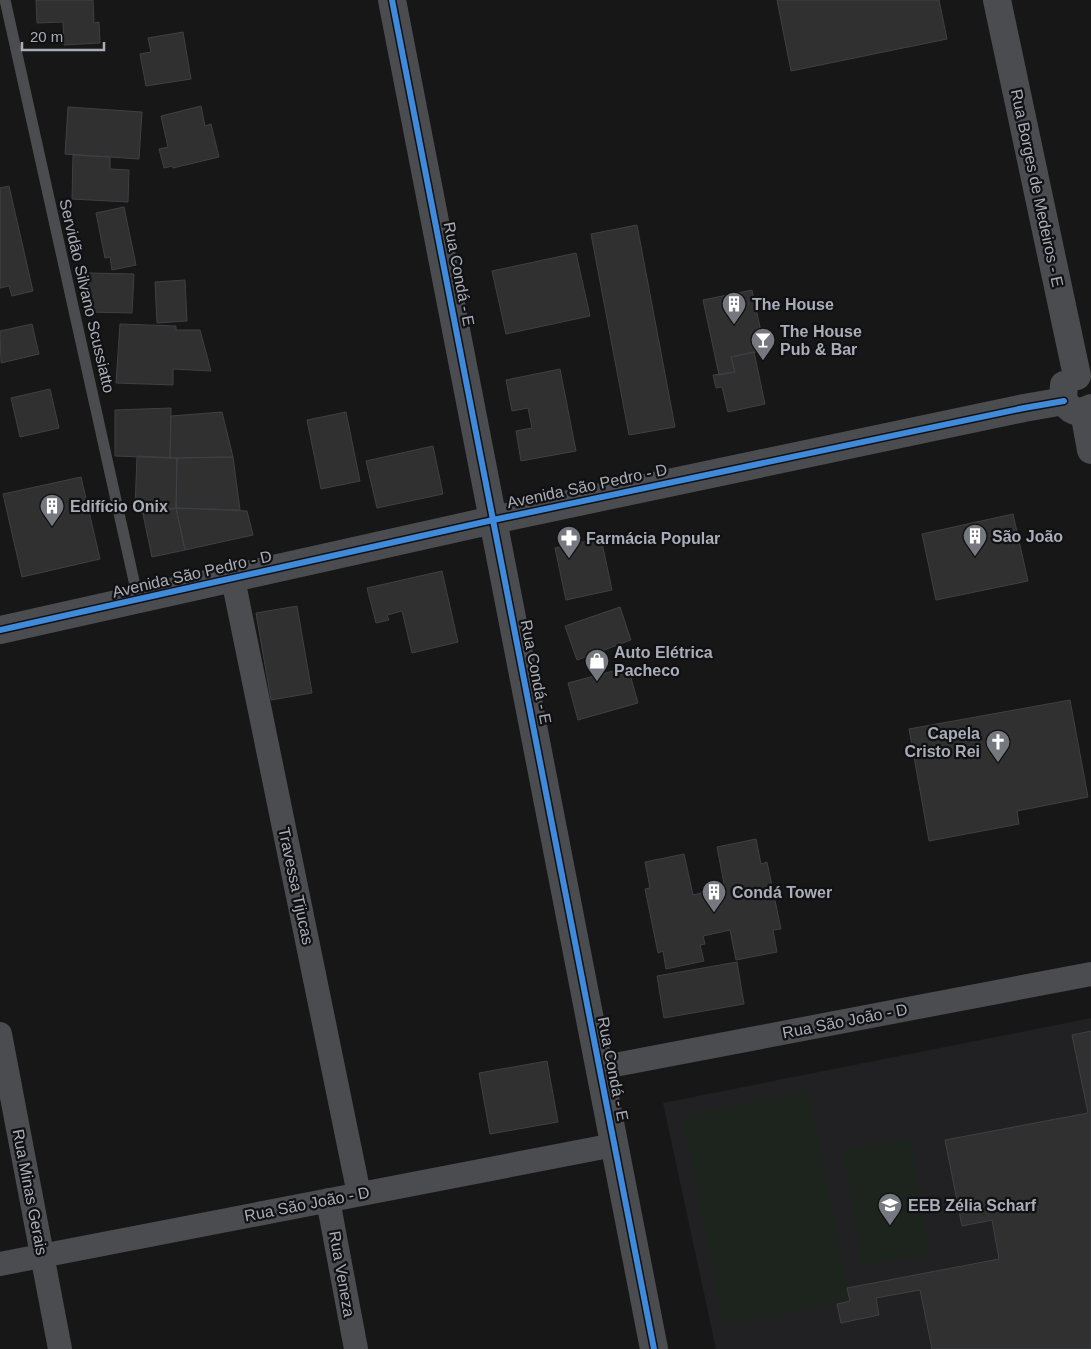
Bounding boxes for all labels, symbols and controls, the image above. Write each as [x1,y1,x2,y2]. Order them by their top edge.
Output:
scale bar [22,20,105,52]
text: 20 m [30,28,63,45]
street label: Rua Borges de Medeiros - E [1008,88,1066,288]
street label: Servidão Silvano Scussiatto [56,197,118,395]
street label: Rua Condá - E [441,220,477,328]
building icon: The House [721,291,747,325]
place label: The House [752,296,834,313]
place label: The House Pub & Bar [780,323,862,358]
bar icon: The House Pub & Bar [750,327,776,361]
street label: Avenida São Pedro - D [505,461,669,511]
building icon: Edifício Onix [39,493,65,527]
place label: Edifício Onix [70,498,168,515]
building icon: São João [962,523,988,557]
pharmacy icon: Farmácia Popular [556,525,582,559]
place label: São João [992,528,1063,545]
place label: Farmácia Popular [586,530,720,547]
street label: Avenida São Pedro - D [111,547,273,601]
street label: Rua Condá - E [518,618,554,726]
place label: Auto Elétrica Pacheco [614,644,713,679]
shop icon: Auto Elétrica Pacheco [584,648,610,682]
place label: Capela Cristo Rei [904,725,980,760]
church icon: Capela Cristo Rei [985,729,1011,763]
street label: Travessa Tijucas [275,826,317,946]
building icon: Condá Tower [701,879,727,913]
place label: Condá Tower [732,884,832,901]
street label: Rua São João - D [781,1001,909,1041]
street label: Rua Condá - E [595,1015,631,1123]
street label: Rua Minas Gerais [9,1128,51,1256]
street label: Rua São João - D [243,1184,371,1224]
school or university icon: EEB Zélia Scharf [877,1192,903,1226]
place label: EEB Zélia Scharf [908,1197,1037,1214]
street label: Rua Veneza [326,1230,358,1318]

